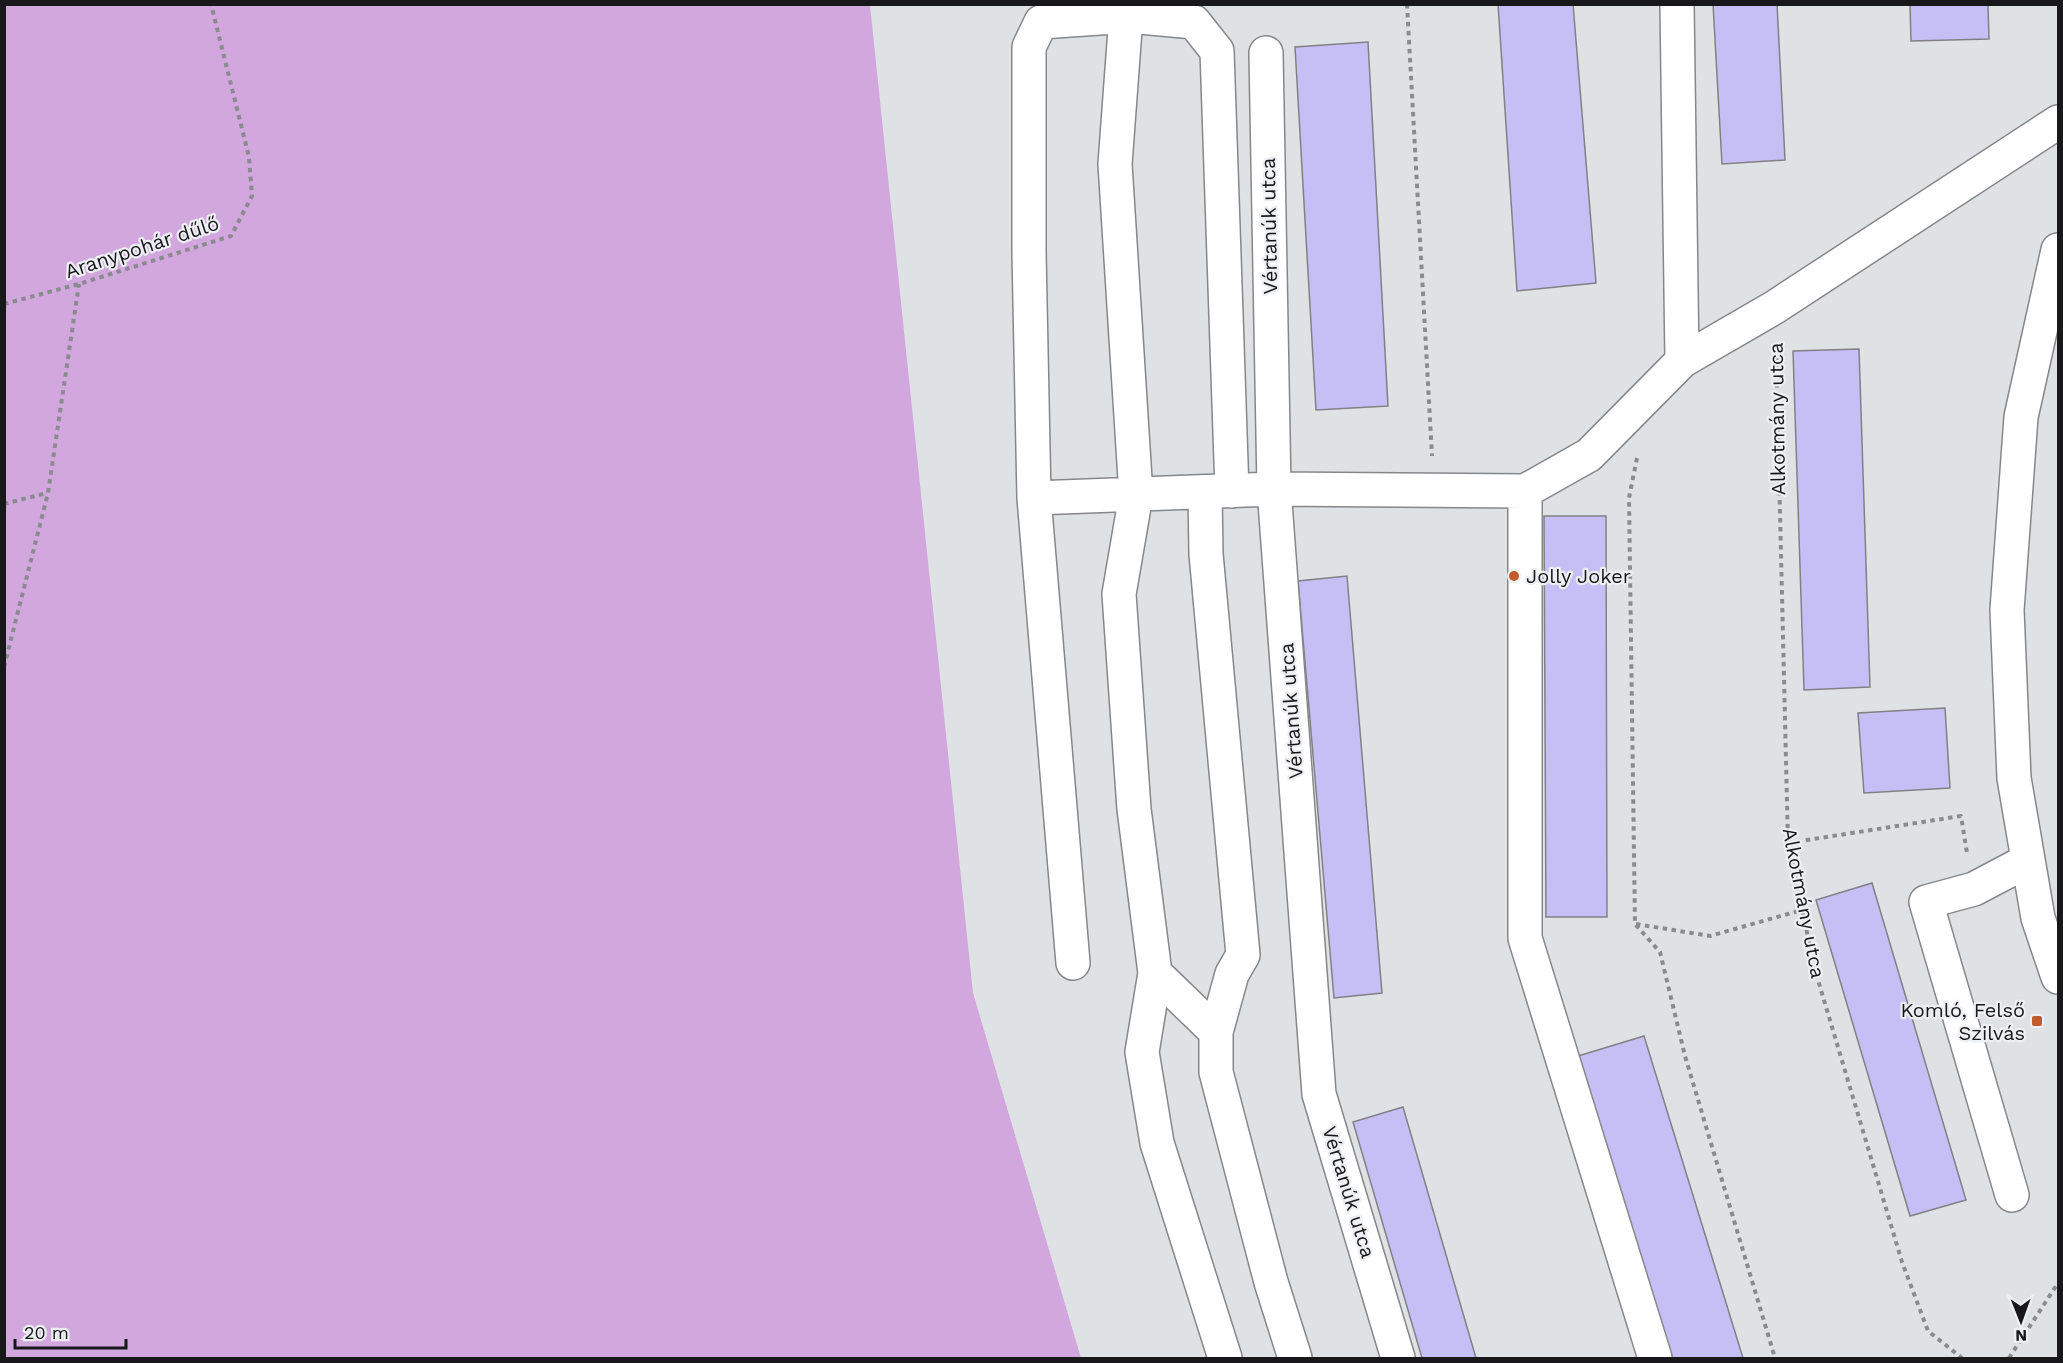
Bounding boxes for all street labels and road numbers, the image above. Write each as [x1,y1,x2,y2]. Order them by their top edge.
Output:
street label: Vértanúk utca [1256,158,1282,294]
street label: Aranypohár dűlő [62,211,222,283]
street label: Alkotmány utca [1764,342,1790,496]
street label: Vértanúk utca [1274,642,1308,780]
street label: Alkotmány utca [1778,826,1830,980]
street label: Vértanúk utca [1318,1123,1380,1261]

